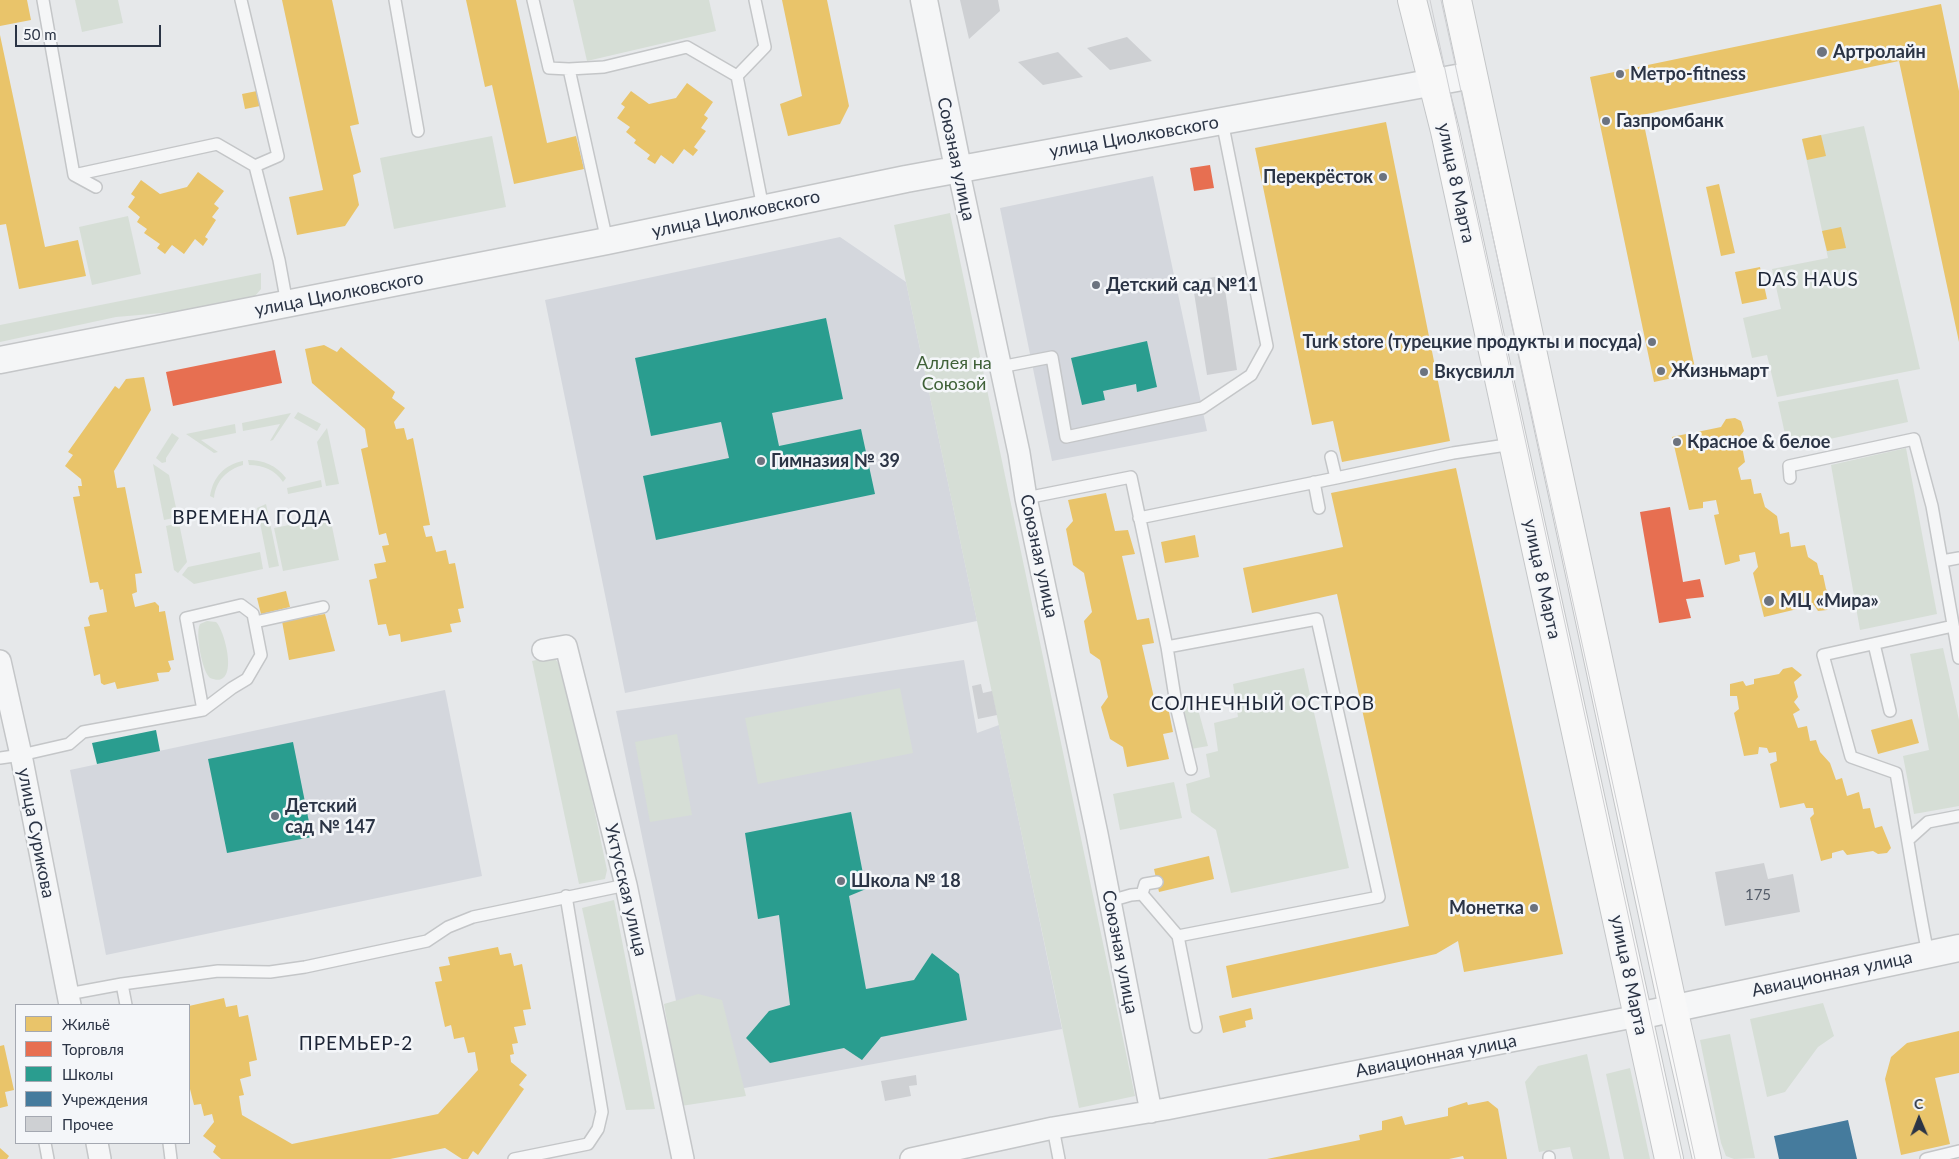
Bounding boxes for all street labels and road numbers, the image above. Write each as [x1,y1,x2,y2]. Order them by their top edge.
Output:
street label: Союзная улица [932,95,980,223]
street label: улица Циолковского [1048,111,1220,163]
street label: улица 8 Марта [1433,121,1479,245]
street label: улица Циолковского [650,186,822,242]
street label: улица Циолковского [253,267,425,321]
street label: Союзная улица [1015,492,1063,620]
street label: улица 8 Марта [1519,517,1565,641]
street label: улица Сурикова [13,766,59,900]
street label: Уктусская улица [600,822,652,958]
street label: Союзная улица [1097,888,1143,1016]
street label: улица 8 Марта [1606,913,1652,1037]
street label: Авиационная улица [1750,946,1914,1002]
street label: Авиационная улица [1354,1030,1518,1082]

